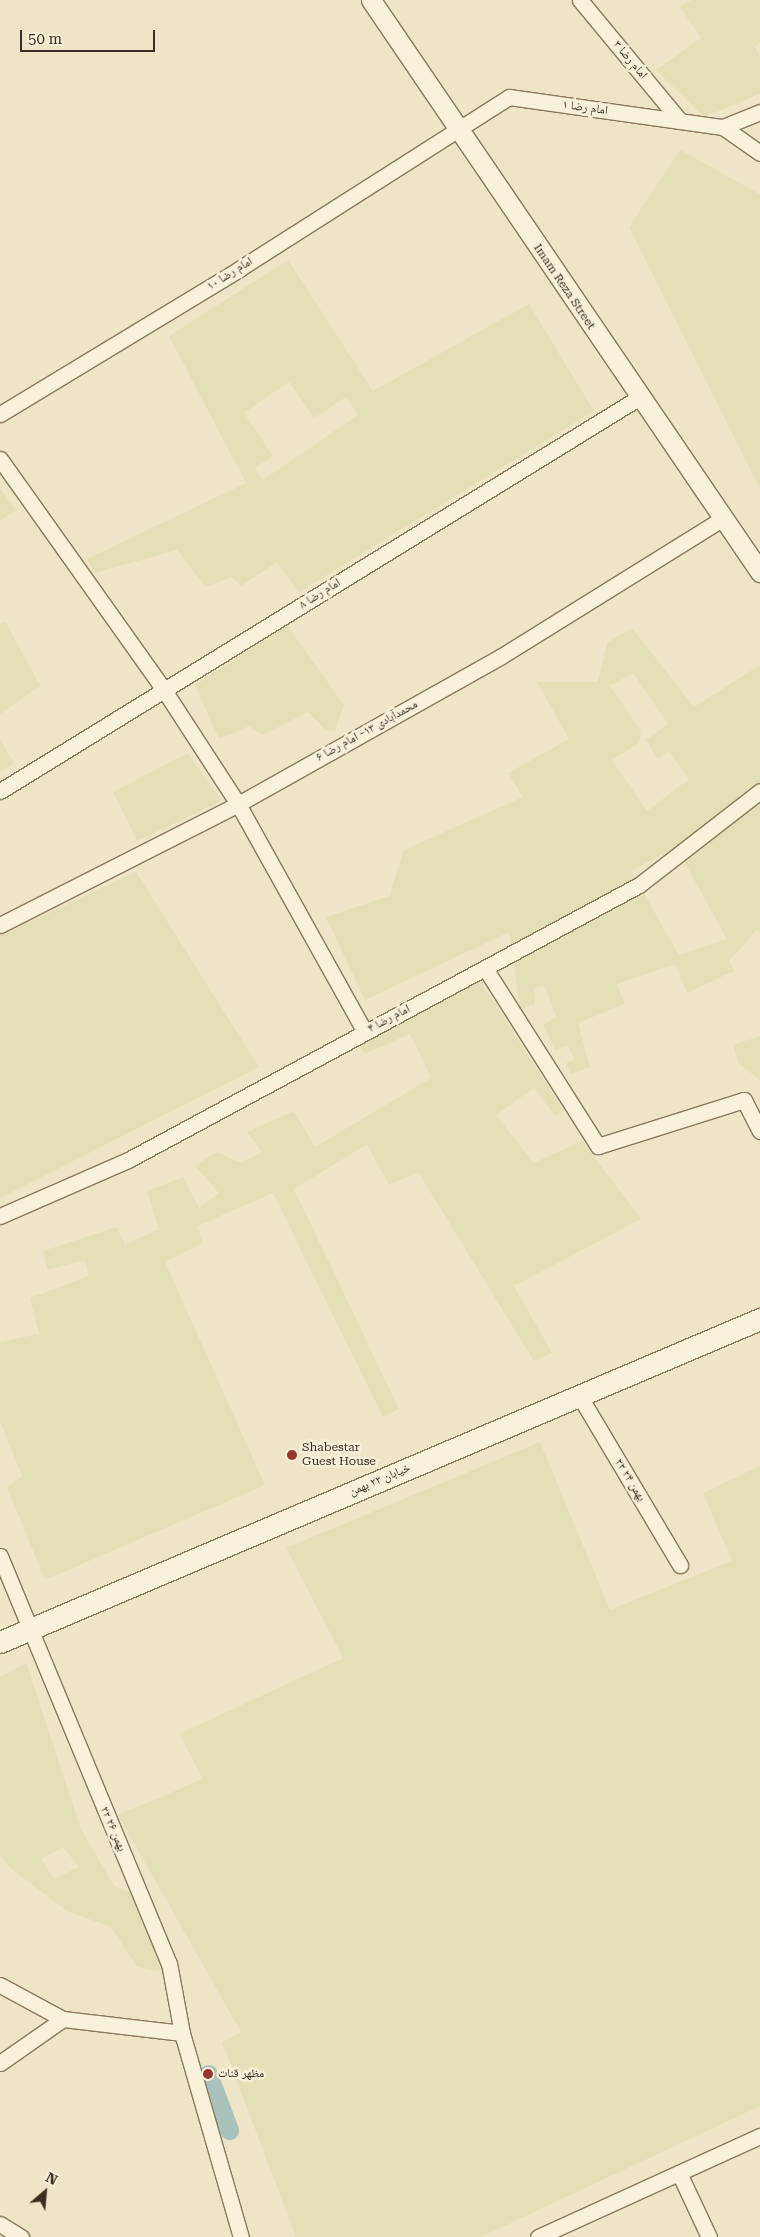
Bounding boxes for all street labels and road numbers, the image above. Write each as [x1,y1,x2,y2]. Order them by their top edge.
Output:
street label: امام رضا ۳ [610,38,650,82]
street label: امام رضا ۱ [561,98,609,118]
street label: Imam Reza Street [530,241,598,333]
street label: امام رضا ۱۰ [204,254,256,294]
street label: امام رضا ۸ [297,576,343,612]
street label: محمدآبادی ۱۳- امام رضا ۶ [314,697,420,765]
street label: امام رضا ۴ [365,1002,413,1036]
street label: ۲۲ بهمن ۲۴ [612,1456,648,1504]
street label: خیابان ۲۲ بهمن [347,1461,413,1499]
street label: ۲۲ بهمن ۲۶ [97,1804,129,1854]

